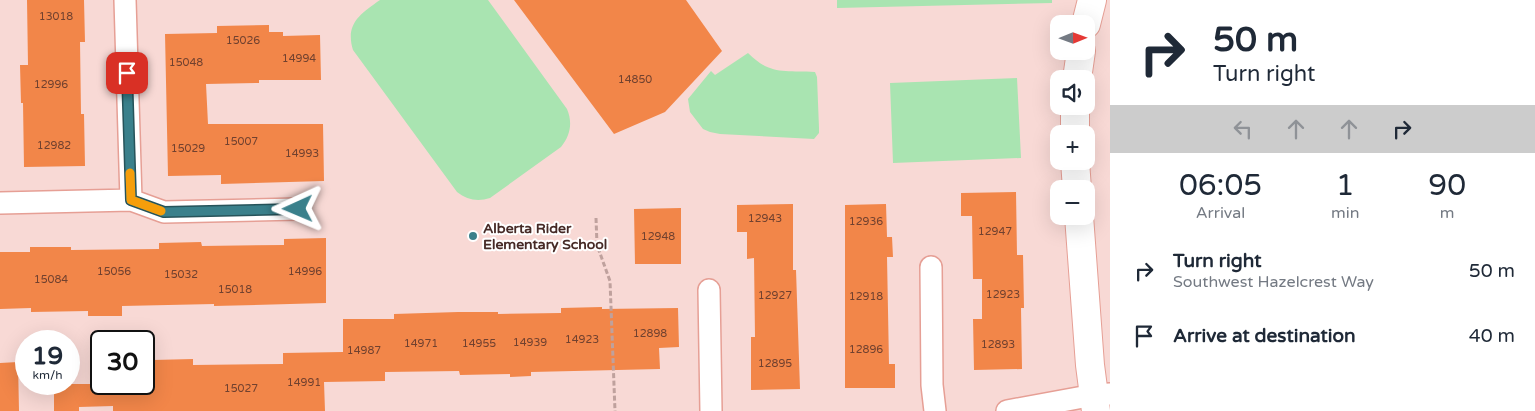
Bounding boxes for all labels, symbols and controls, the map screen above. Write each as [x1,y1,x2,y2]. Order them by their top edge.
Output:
house number: 13018 [39,10,73,23]
north arrow [1050,15,1095,60]
map controls [1050,15,1095,225]
text: 50 m [1213,19,1298,61]
icon: right [1130,20,1195,85]
house number: 15026 [226,34,260,47]
pin [106,52,148,94]
house number: 14994 [282,52,316,65]
house number: 15048 [169,56,203,69]
icon: arrive [113,59,141,87]
text: Turn right [1213,61,1315,87]
button: sound [1050,70,1095,115]
house number: 14850 [618,73,652,86]
house number: 12996 [34,78,68,91]
icon: left [1229,115,1257,143]
icon: ahead [1282,115,1310,143]
icon: ahead [1335,115,1363,143]
icon: right [1388,115,1416,143]
button: + [1050,125,1095,170]
house number: 15007 [224,135,258,148]
house number: 12982 [37,139,71,152]
house number: 15029 [171,142,205,155]
house number: 14993 [285,147,319,160]
text: 06:05 [1179,167,1262,204]
text: 1 [1336,167,1355,204]
text: 90 [1428,167,1466,204]
button: − [1050,180,1095,225]
position arrow [271,182,323,234]
text: Arrival [1196,203,1245,223]
text: min [1331,203,1359,223]
text: m [1440,203,1455,223]
house number: 12943 [748,212,782,225]
house number: 12936 [849,215,883,228]
place label: Alberta Rider Elementary School [483,220,607,253]
house number: 12947 [978,225,1012,238]
marker: Alberta Rider Elementary School [467,230,479,242]
house number: 12948 [641,230,675,243]
text: Turn right [1173,250,1261,272]
icon: right [1130,257,1158,285]
text: 50 m [1469,260,1515,282]
house number: 15056 [97,265,131,278]
house number: 14996 [288,265,322,278]
house number: 15032 [164,268,198,281]
text: Southwest Hazelcrest Way [1173,272,1374,292]
house number: 15084 [34,273,68,286]
house number: 15018 [218,283,252,296]
house number: 12923 [986,288,1020,301]
house number: 12927 [758,289,792,302]
house number: 12918 [849,290,883,303]
icon: arrive [1130,322,1158,350]
text: Arrive at destination [1173,325,1356,347]
text: 40 m [1469,325,1515,347]
house number: 12898 [633,327,667,340]
speed limit sign: 30 [90,330,155,395]
house number: 14923 [565,333,599,346]
house number: 14939 [513,336,547,349]
house number: 14971 [404,337,438,350]
house number: 14955 [462,337,496,350]
house number: 12893 [981,338,1015,351]
text: 19 [32,341,63,371]
house number: 12896 [849,343,883,356]
house number: 14987 [347,344,381,357]
house number: 12895 [758,357,792,370]
text: km/h [32,368,63,382]
house number: 14991 [287,376,321,389]
house number: 15027 [224,382,258,395]

